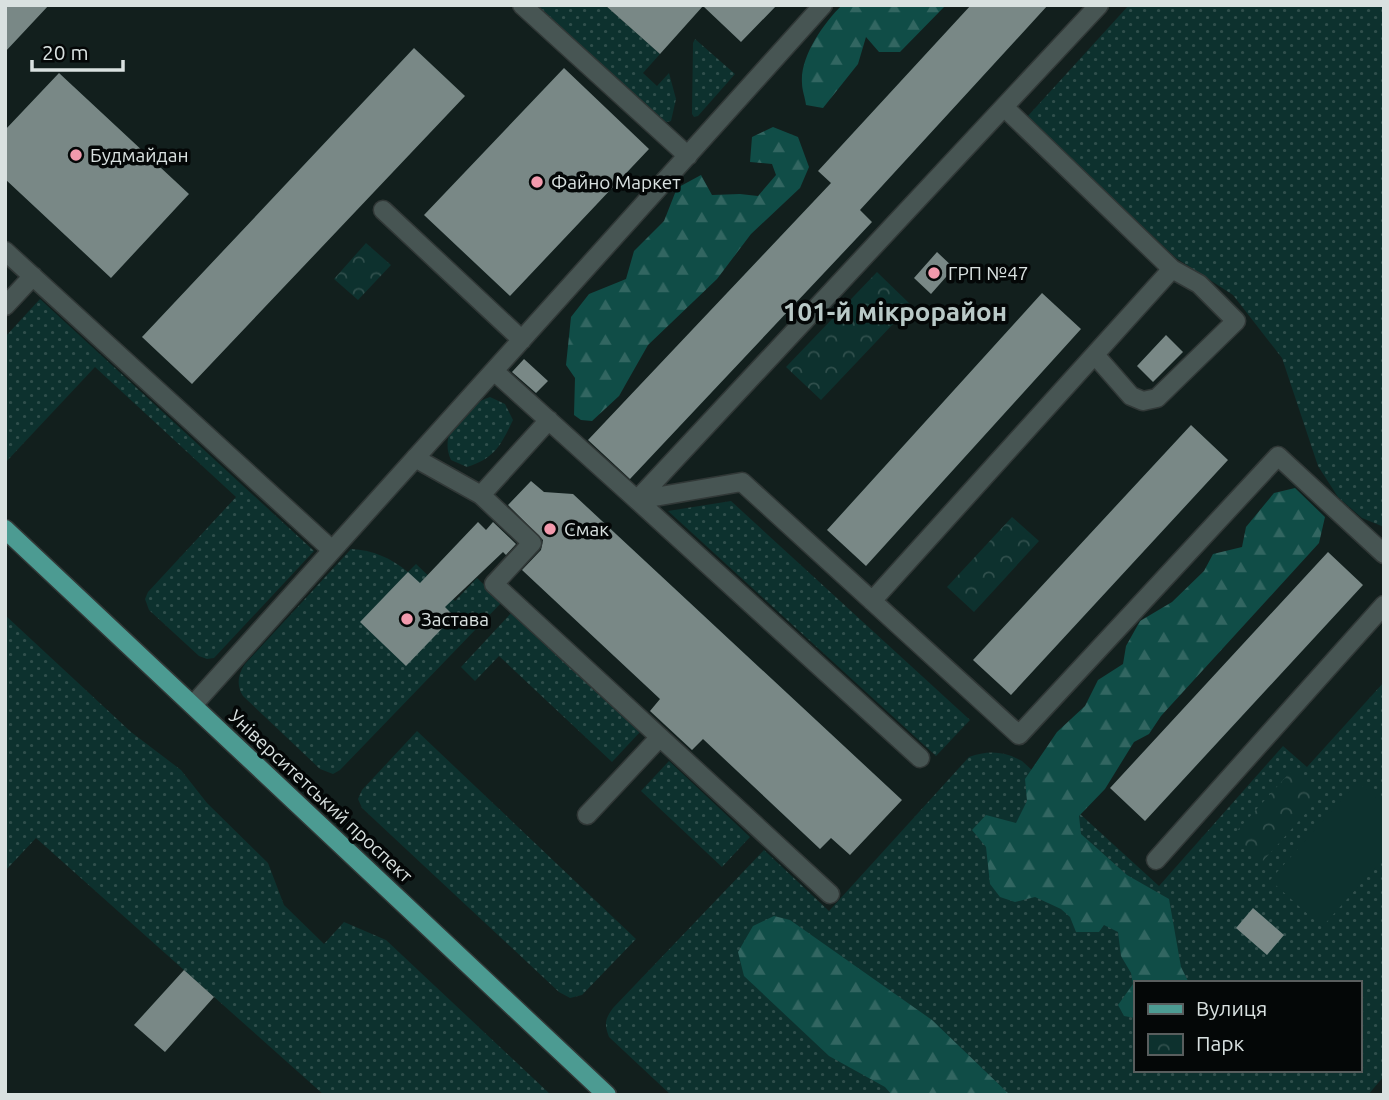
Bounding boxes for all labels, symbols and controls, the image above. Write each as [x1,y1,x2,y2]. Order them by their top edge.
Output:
scale bar [32,28,122,72]
text: 20 m [42,40,89,64]
place label: Будмайдан [90,144,189,166]
marker: Будмайдан [68,147,84,163]
place label: Файно Маркет [551,171,681,193]
marker: Файно Маркет [529,174,545,190]
place label: ГРП №47 [948,262,1029,284]
marker: ГРП №47 [926,265,942,281]
district label: 101-й мікрорайон [783,297,1007,326]
place label: Смак [564,518,609,540]
marker: Смак [542,521,558,537]
place label: Застава [421,608,489,630]
marker: Застава [399,611,415,627]
street label: Університетський проспект [225,705,418,887]
legend [1134,981,1361,1072]
text: Вулиця [1196,996,1267,1020]
text: Парк [1196,1031,1245,1055]

